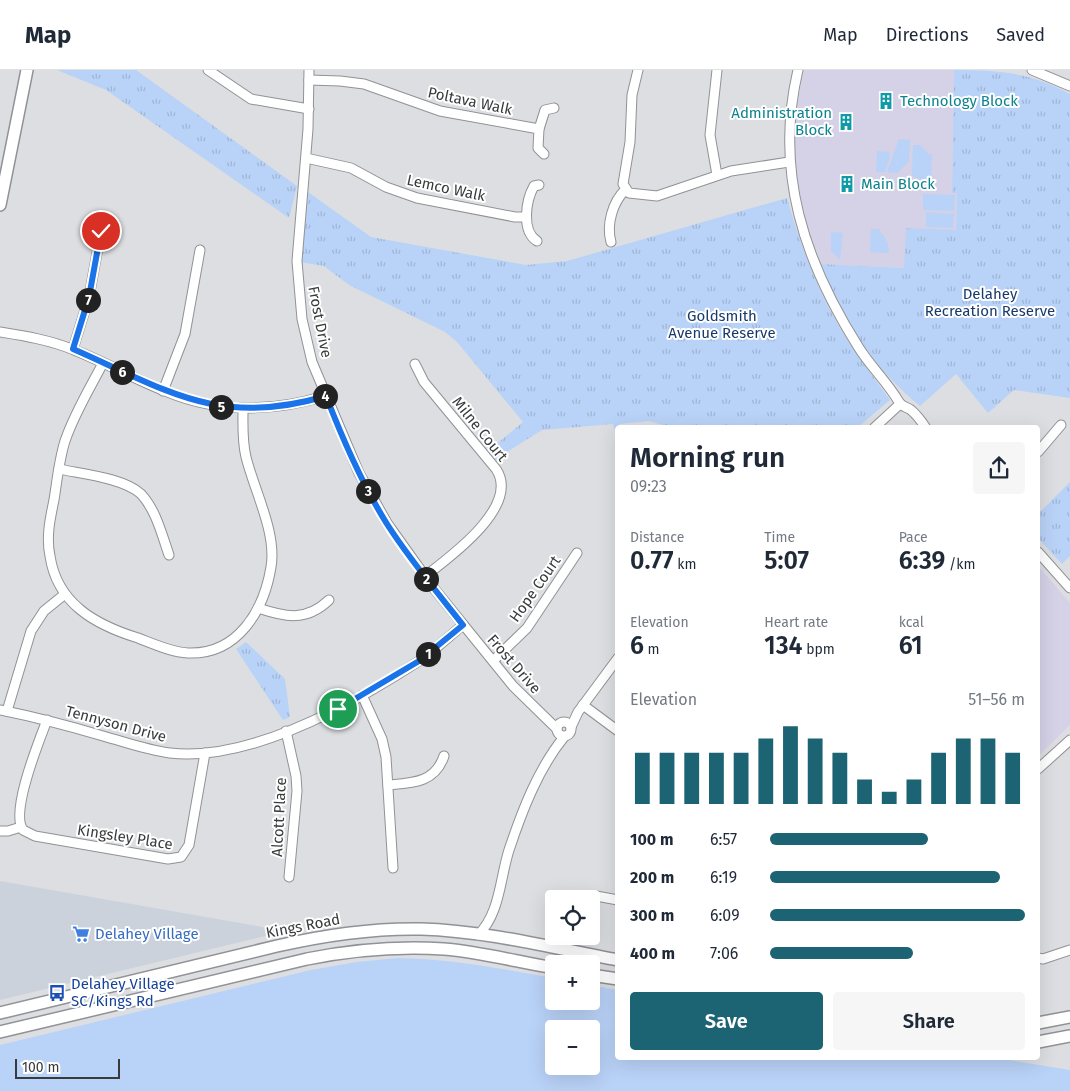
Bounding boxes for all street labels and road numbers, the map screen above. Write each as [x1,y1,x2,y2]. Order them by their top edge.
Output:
street label: Poltava Walk [426,83,514,119]
street label: Lemco Walk [405,171,487,205]
street label: Frost Drive [304,285,336,359]
street label: Milne Court [448,393,512,465]
street label: Hope Court [506,552,565,626]
street label: Frost Drive [483,631,545,697]
street label: Tennyson Drive [64,702,168,746]
street label: Alcott Place [268,777,290,857]
street label: Kingsley Place [76,821,174,853]
street label: Kings Road [264,910,342,942]

